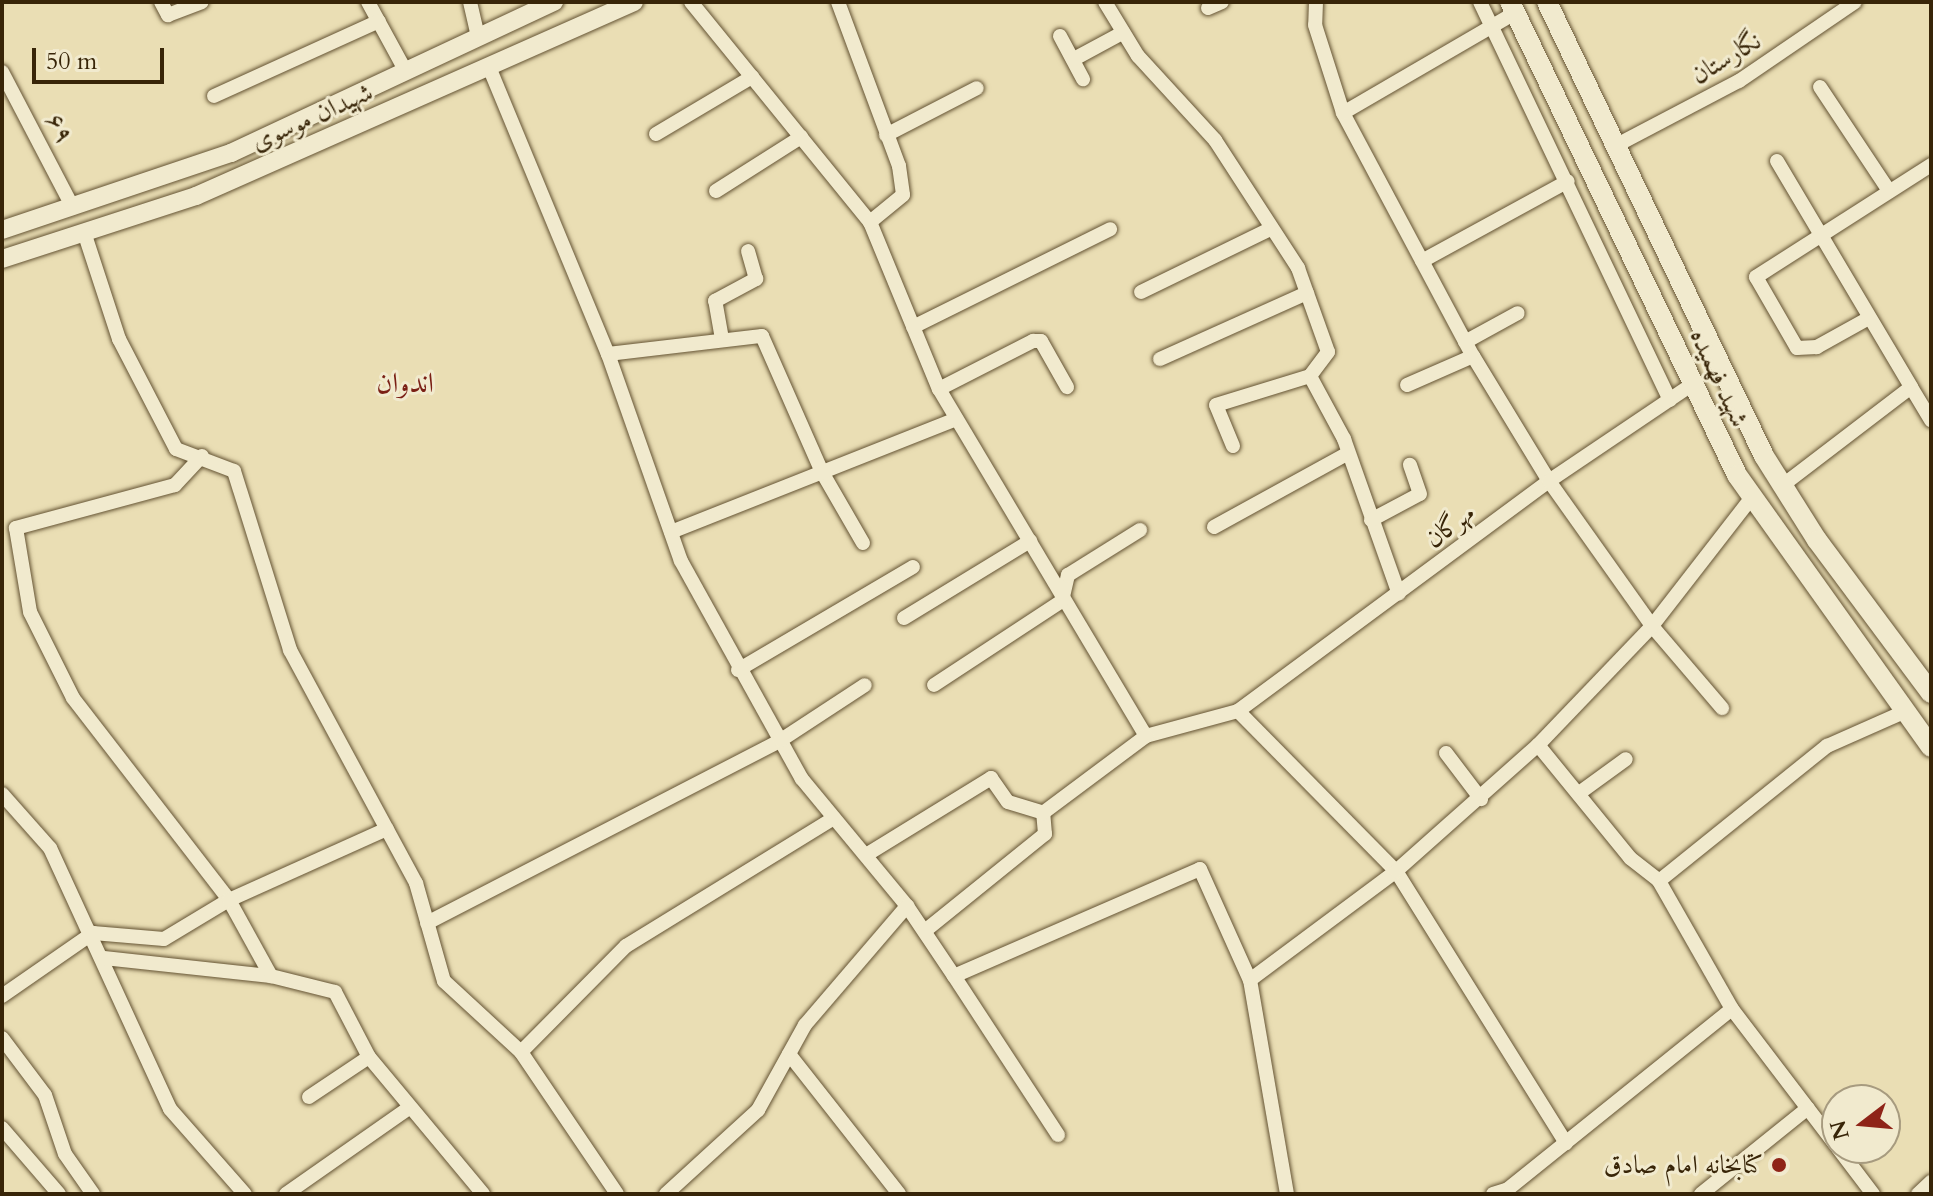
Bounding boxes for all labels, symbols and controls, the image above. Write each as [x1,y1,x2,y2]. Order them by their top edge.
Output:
street label: نگارستان [1685,25,1767,91]
scale bar [36,32,168,82]
text: 50 m [46,45,97,78]
street label: شهیدان موسوی [246,76,378,158]
street label: ۶۹ [39,107,81,149]
street label: شهید فهمیده [1683,324,1755,432]
district label: اندوان [376,366,434,400]
street label: مهرگان [1419,497,1481,555]
north arrow [1821,1084,1901,1164]
text: N [1823,1117,1857,1143]
place label: کتابخانه امام صادق [1604,1149,1763,1181]
marker: کتابخانه امام صادق [1770,1156,1788,1174]

